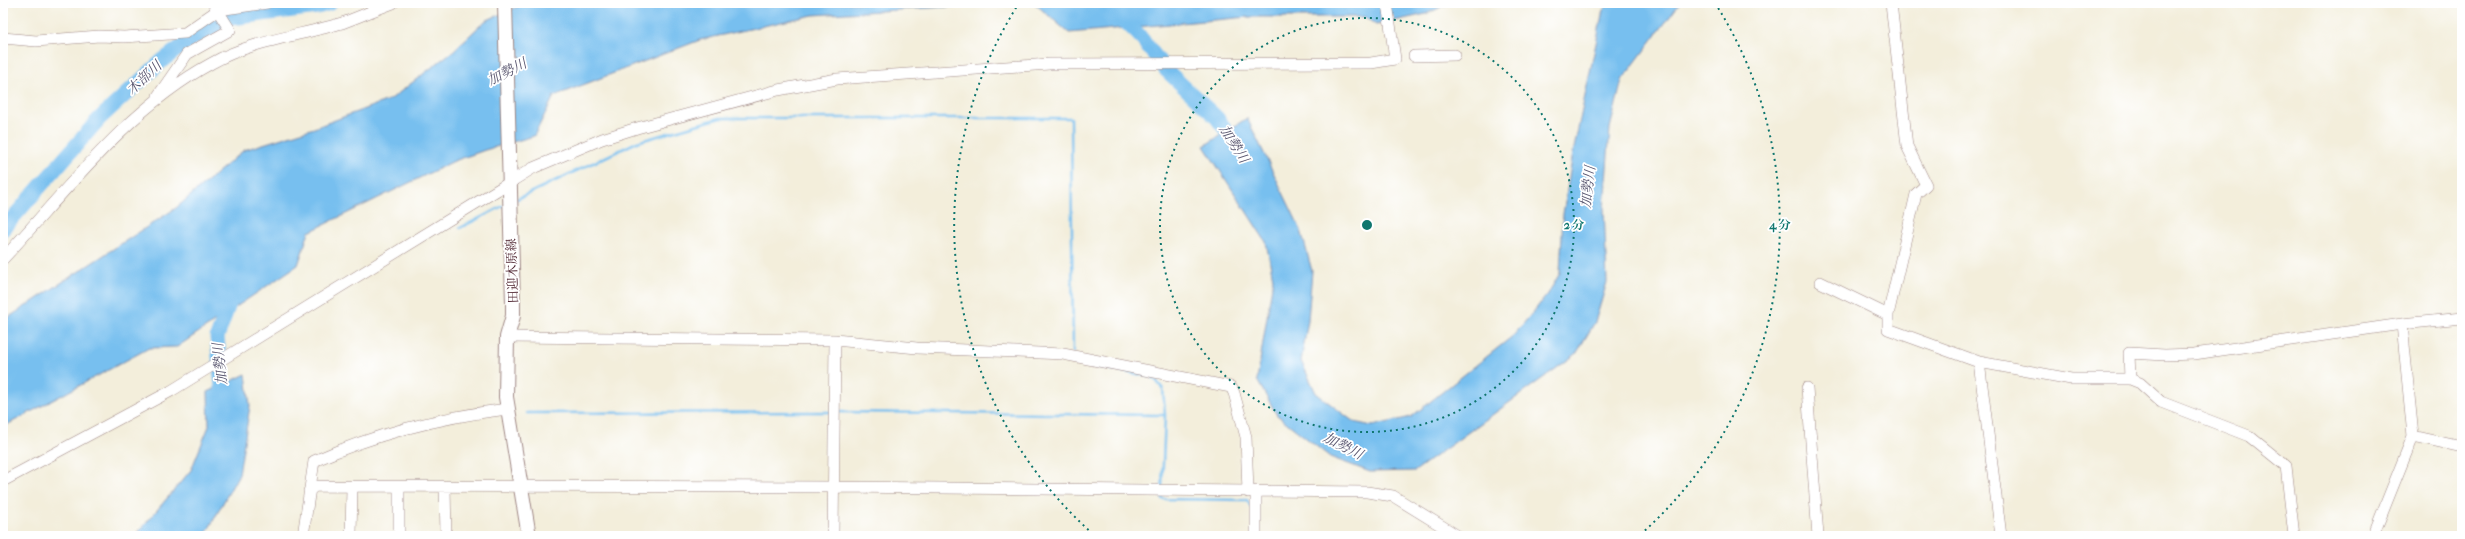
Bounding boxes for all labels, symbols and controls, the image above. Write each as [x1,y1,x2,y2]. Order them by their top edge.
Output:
water label: 加勢川 [484,54,531,89]
water label: 木部川 [123,56,167,99]
water label: 加勢川 [1216,122,1253,168]
water label: 加勢川 [1577,163,1599,209]
centre of rings [1360,218,1374,232]
text: 2 分 [1564,218,1584,232]
text: 4 分 [1768,218,1791,233]
street label: 田迎木原線 [503,238,521,304]
water label: 加勢川 [209,340,231,386]
water label: 加勢川 [1320,429,1367,464]

